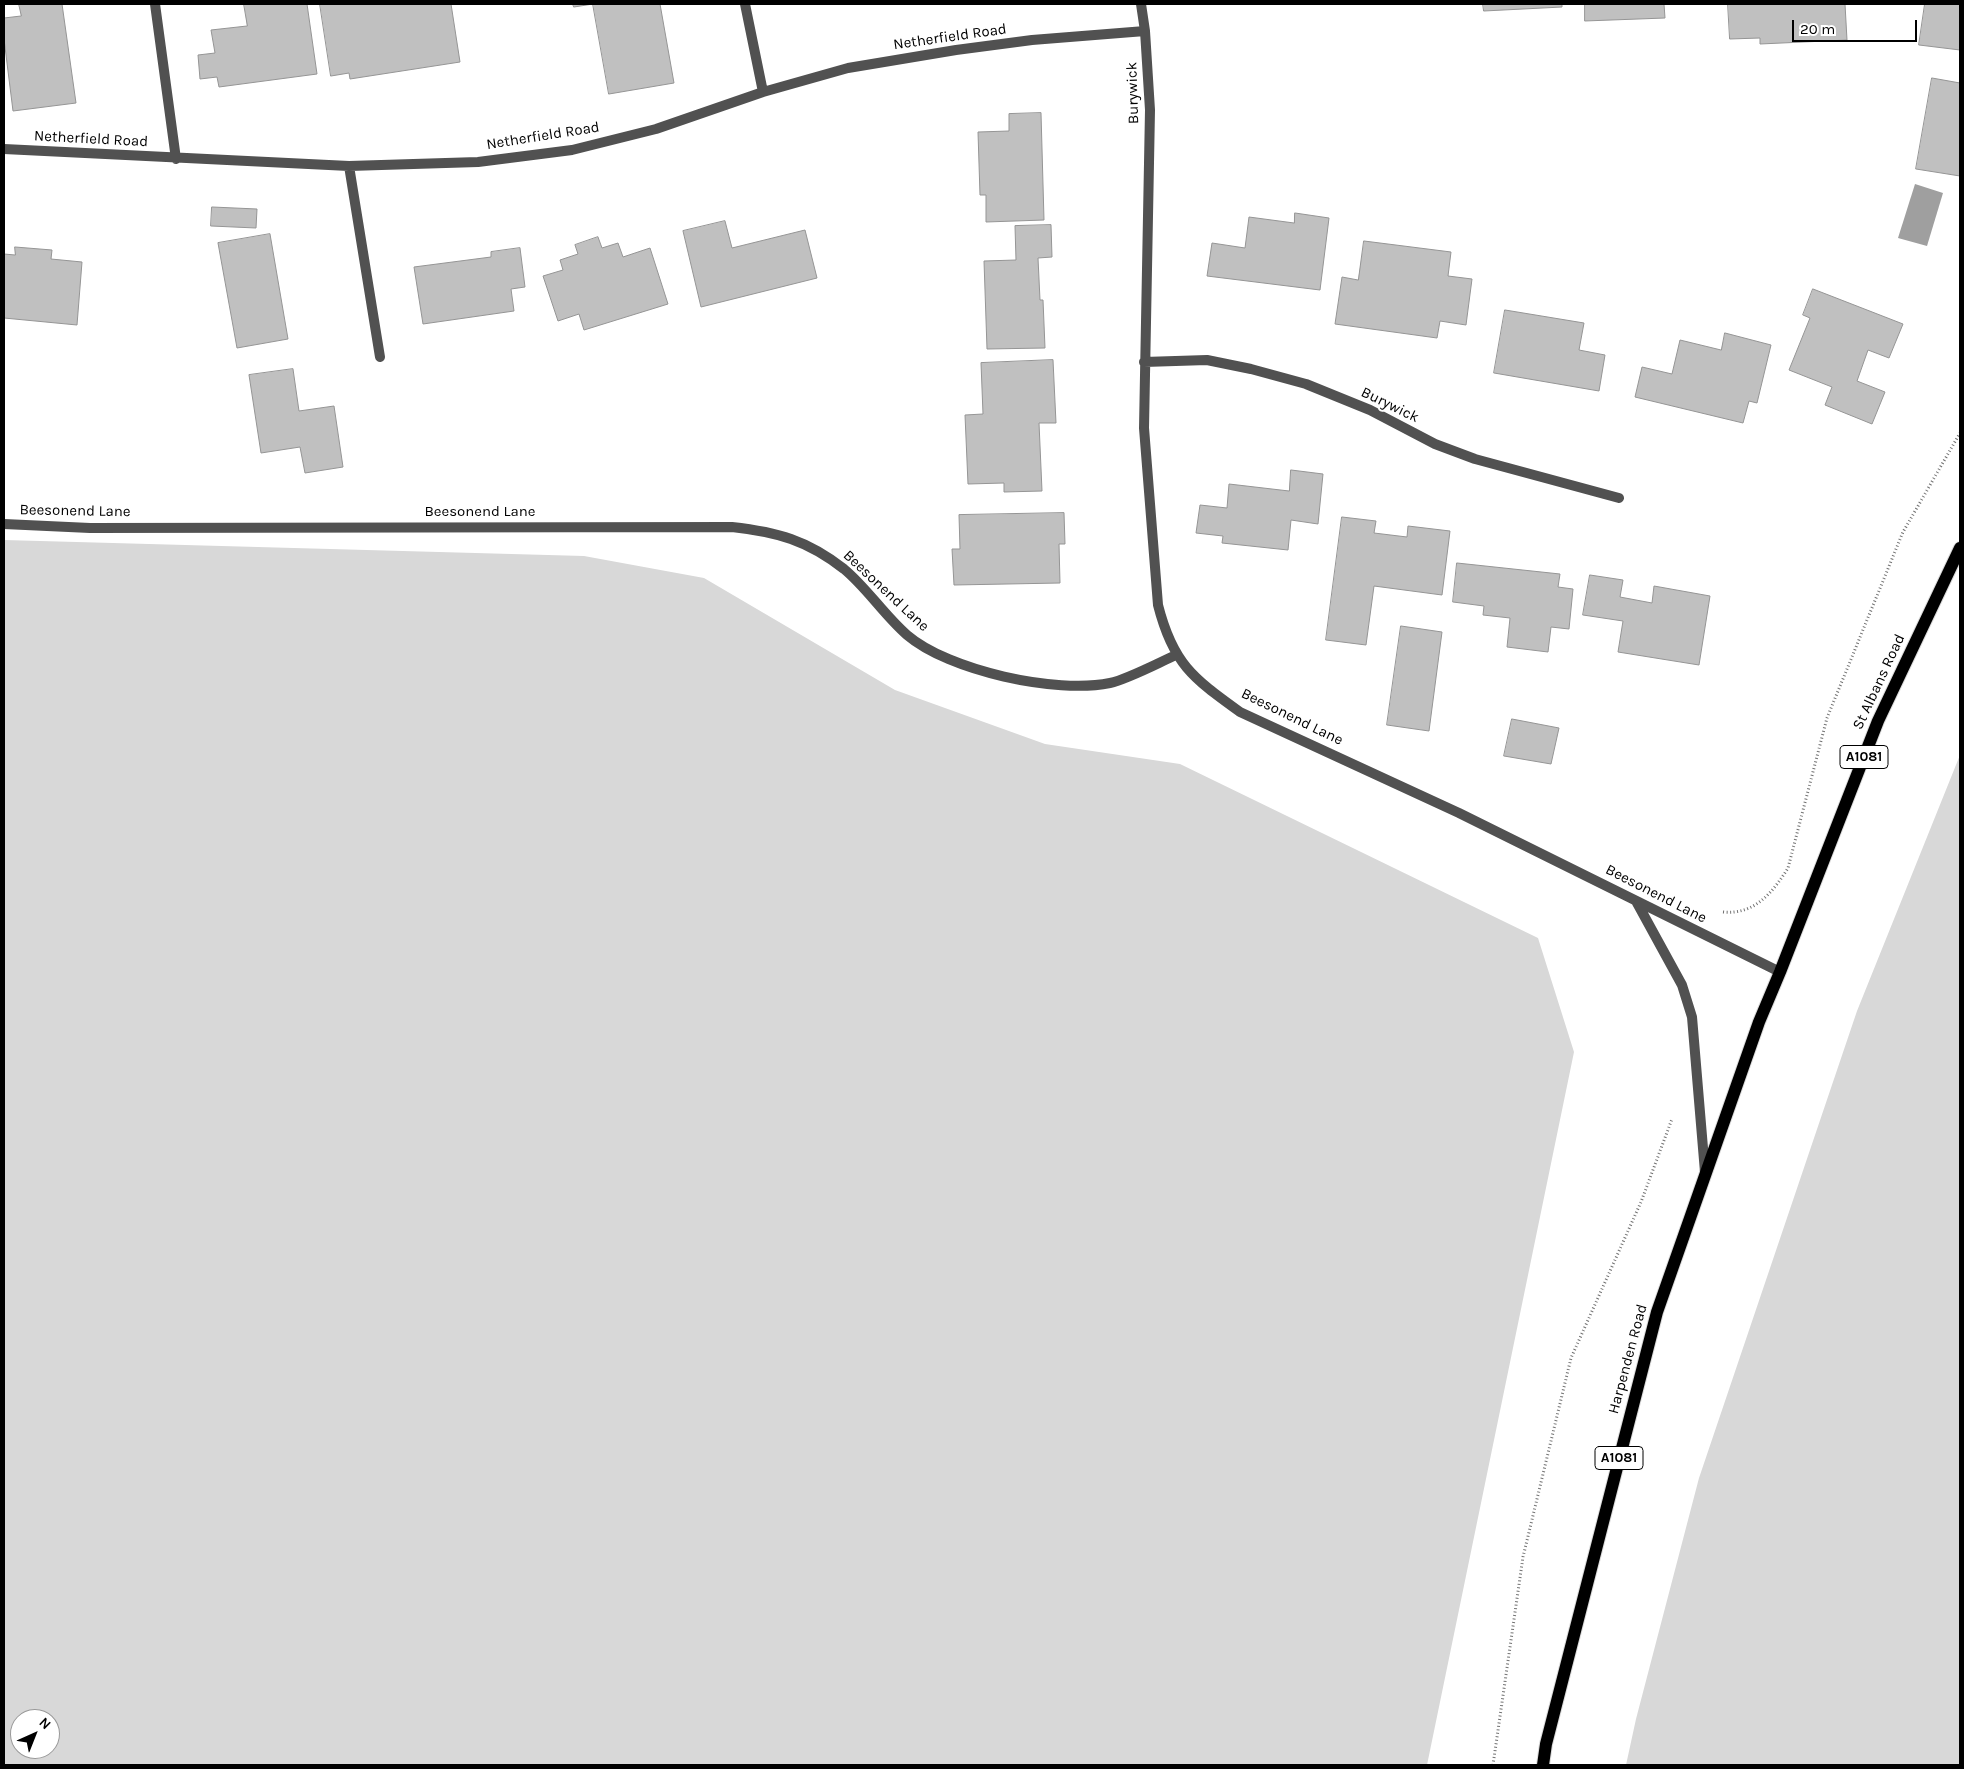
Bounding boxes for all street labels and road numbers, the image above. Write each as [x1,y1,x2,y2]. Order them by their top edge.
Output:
street label: Netherfield Road [892,20,1008,54]
street label: Burywick [1123,62,1143,124]
street label: Netherfield Road [485,118,601,154]
street label: Netherfield Road [33,127,149,151]
street label: Burywick [1358,383,1422,427]
street label: Beesonend Lane [19,501,131,521]
street label: Beesonend Lane [424,503,536,521]
street label: Beesonend Lane [839,547,933,635]
street label: St Albans Road [1849,631,1909,733]
street label: Beesonend Lane [1238,685,1346,749]
road number: A1081 [1840,746,1888,769]
street label: Beesonend Lane [1602,861,1710,927]
street label: Harpenden Road [1605,1302,1651,1416]
road number: A1081 [1595,1446,1643,1470]

